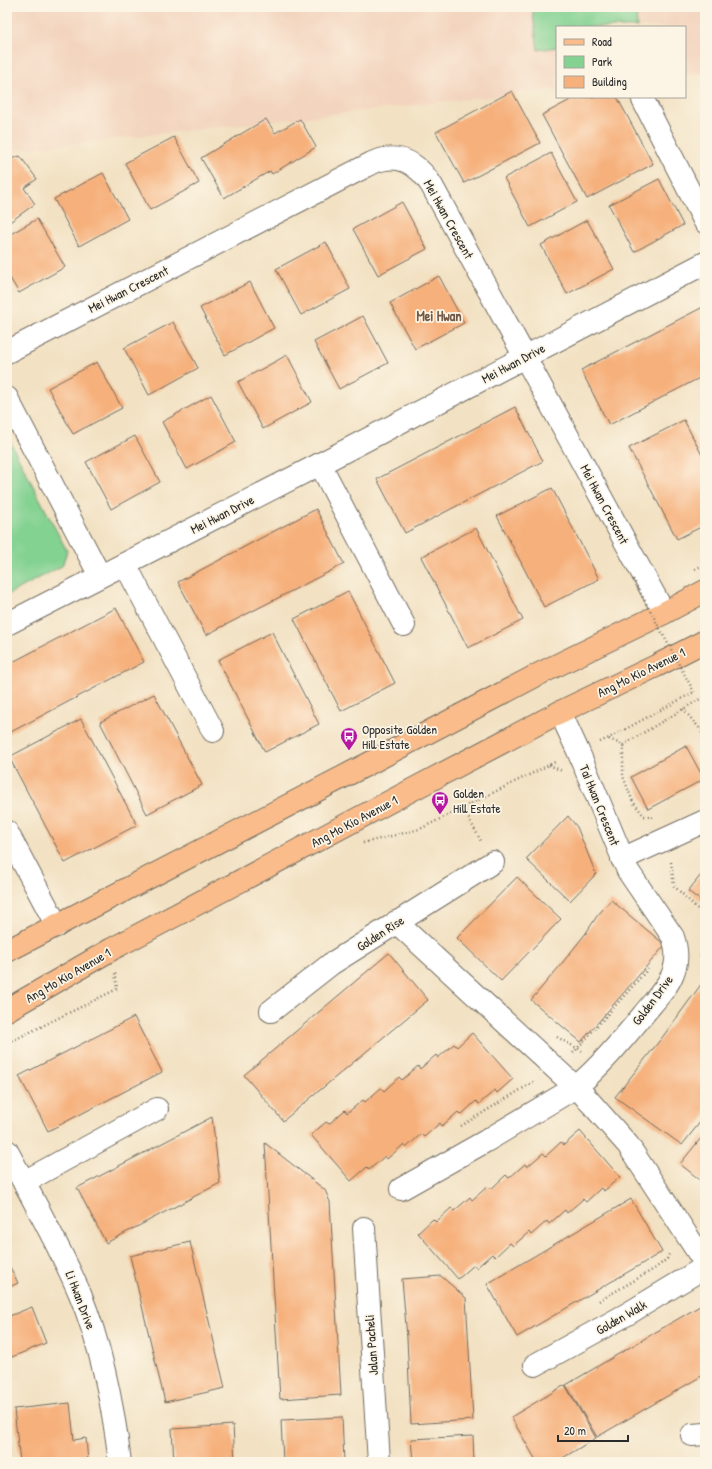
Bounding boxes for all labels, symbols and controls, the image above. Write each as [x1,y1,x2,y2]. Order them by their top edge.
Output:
legend [556,26,686,98]
text: Road [592,33,612,50]
text: Park [592,53,612,70]
text: Building [592,73,627,90]
street label: Mei Hwan Crescent [420,176,478,262]
street label: Mei Hwan Crescent [85,261,172,317]
district label: Mei Hwan [416,306,462,325]
street label: Mei Hwan Drive [478,339,548,387]
street label: Mei Hwan Crescent [576,461,634,547]
street label: Mei Hwan Drive [187,490,257,538]
street label: Ang Mo Kio Avenue 1 [594,643,688,701]
place label: Opposite Golden Hill Estate [362,720,437,753]
bus stop icon: Opposite Golden Hill Estate [339,726,359,751]
street label: Tai Hwan Crescent [576,762,625,849]
place label: Golden Hill Estate [453,784,501,817]
street label: Ang Mo Kio Avenue 1 [308,790,401,851]
bus stop icon: Golden Hill Estate [430,790,450,815]
street label: Golden Rise [353,911,407,955]
street label: Ang Mo Kio Avenue 1 [22,943,114,1007]
street label: Golden Drive [627,971,677,1029]
street label: Li Hwan Drive [62,1268,100,1332]
street label: Golden Walk [592,1295,650,1339]
street label: Jalan Pacheli [360,1314,382,1376]
scale bar [558,1417,628,1443]
text: 20 m [564,1422,586,1439]

